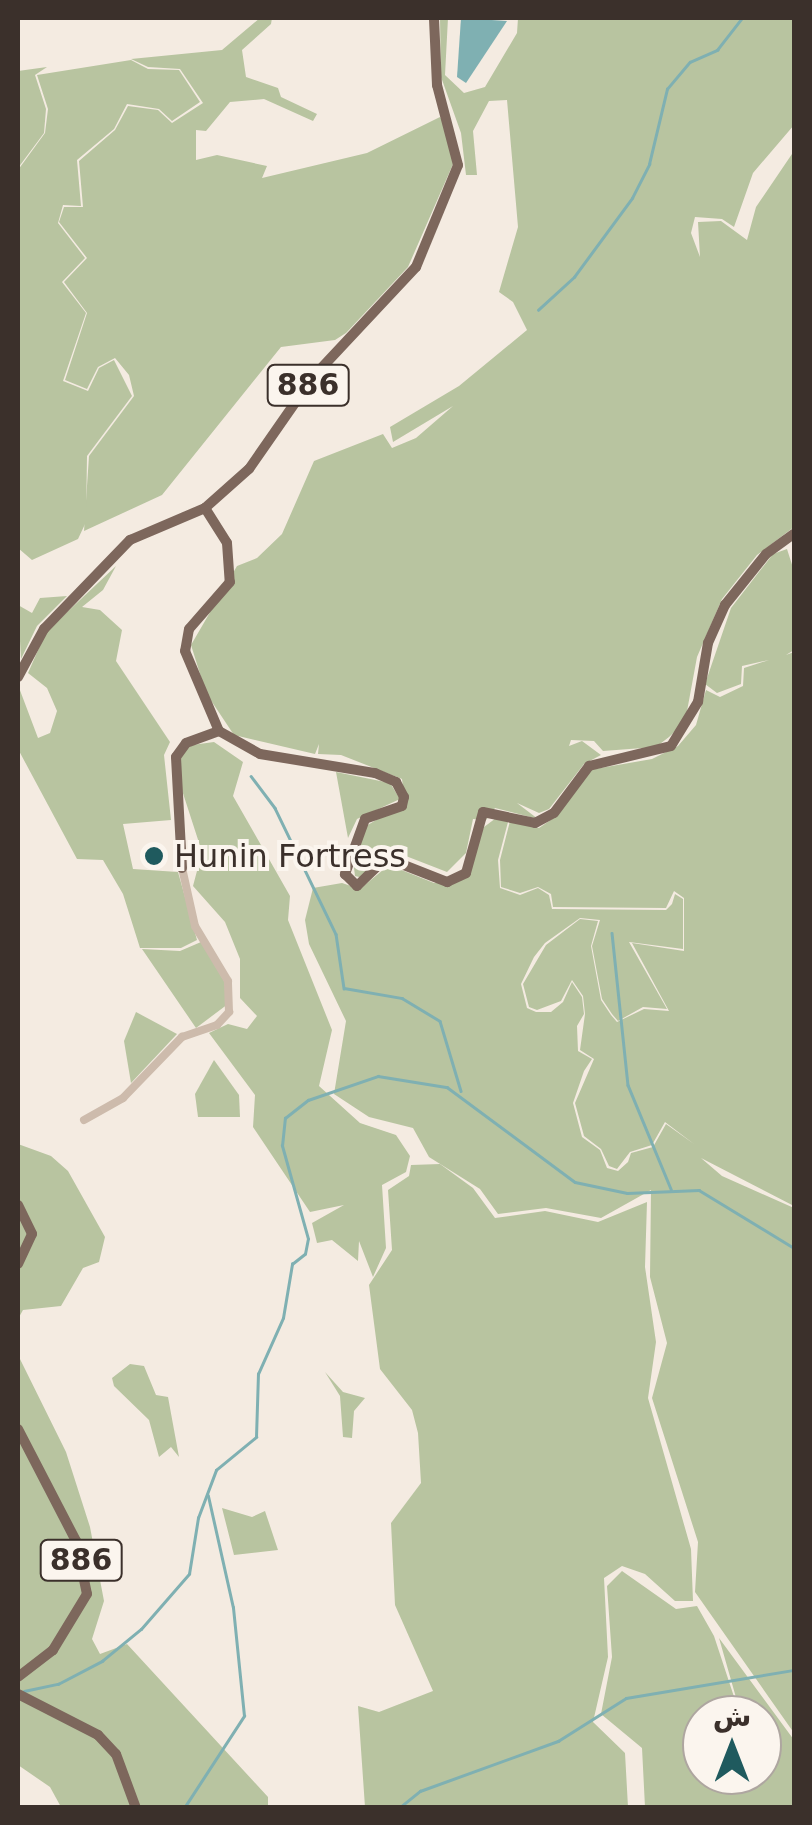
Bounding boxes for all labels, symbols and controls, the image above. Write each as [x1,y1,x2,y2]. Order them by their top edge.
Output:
road number: 886 [266,360,350,410]
place label: Hunin Fortress [174,837,406,875]
marker: Hunin Fortress [143,845,165,867]
road number: 886 [38,1535,124,1585]
north arrow [682,1695,782,1795]
text: ش [713,1700,751,1733]

